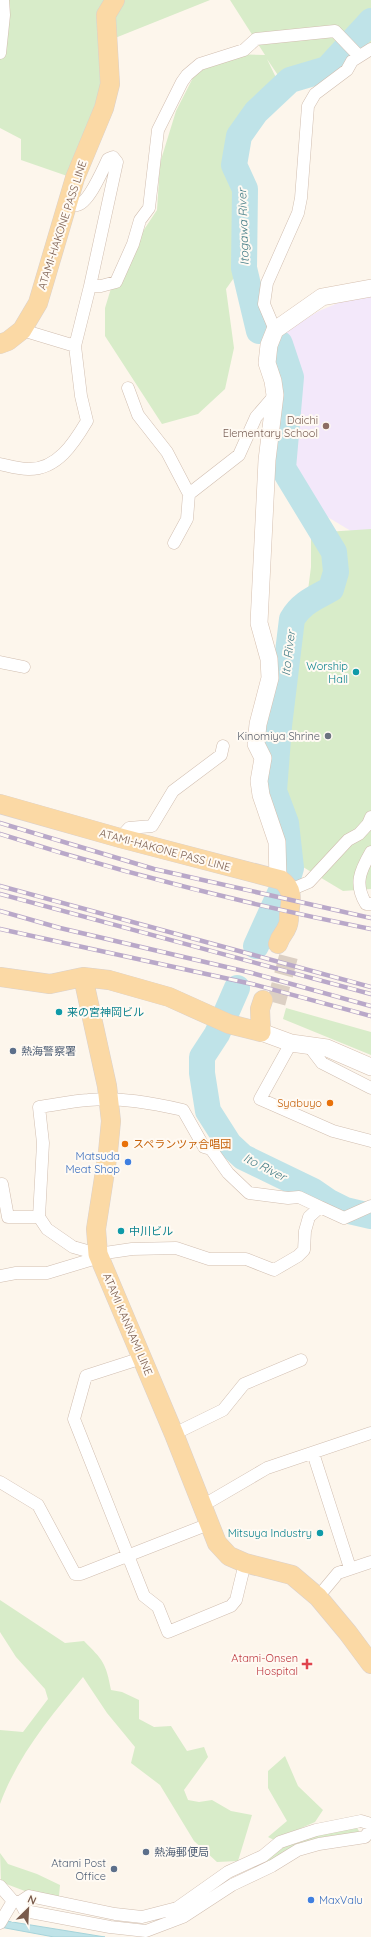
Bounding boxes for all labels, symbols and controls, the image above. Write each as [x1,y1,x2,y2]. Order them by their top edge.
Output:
street label: ATAMI-HAKONE PASS LINE [34,159,90,291]
water label: Itogawa River [234,187,252,266]
place label: Daichi Elementary School [223,413,318,440]
marker: Daichi Elementary School [321,421,331,431]
water label: Ito River [278,628,298,677]
place label: Worship Hall [306,659,348,686]
marker: Worship Hall [351,667,361,677]
place label: Kinomiya Shrine [237,729,320,743]
marker: Kinomiya Shrine [323,731,333,741]
street label: ATAMI-HAKONE PASS LINE [98,826,232,874]
place label: 来の宮神岡ビル [67,1005,144,1019]
marker: 来の宮神岡ビル [54,1007,64,1017]
place label: 熱海警察署 [21,1044,76,1058]
marker: 熱海警察署 [8,1046,18,1056]
place label: Syabuyo [277,1096,322,1110]
marker: Syabuyo [325,1098,335,1108]
place label: スペランツァ合唱団 [133,1137,231,1151]
marker: スペランツァ合唱団 [120,1139,130,1149]
place label: Matsuda Meat Shop [66,1149,120,1176]
water label: Ito River [241,1150,290,1185]
marker: Matsuda Meat Shop [123,1157,133,1167]
place label: 中川ビル [129,1224,173,1238]
marker: 中川ビル [116,1226,126,1236]
street label: ATAMI KANNAMI LINE [100,1271,156,1377]
place label: Mitsuya Industry [228,1526,312,1540]
marker: Mitsuya Industry [315,1528,325,1538]
place label: Atami-Onsen Hospital [231,1651,298,1678]
marker: Atami-Onsen Hospital [301,1658,313,1670]
place label: 熱海郵便局 [154,1845,209,1859]
marker: 熱海郵便局 [141,1847,151,1857]
place label: Atami Post Office [51,1856,106,1883]
marker: Atami Post Office [109,1864,119,1874]
north arrow [8,1889,48,1929]
text: N [26,1892,39,1908]
place label: MaxValu [319,1893,363,1907]
marker: MaxValu [306,1895,316,1905]

